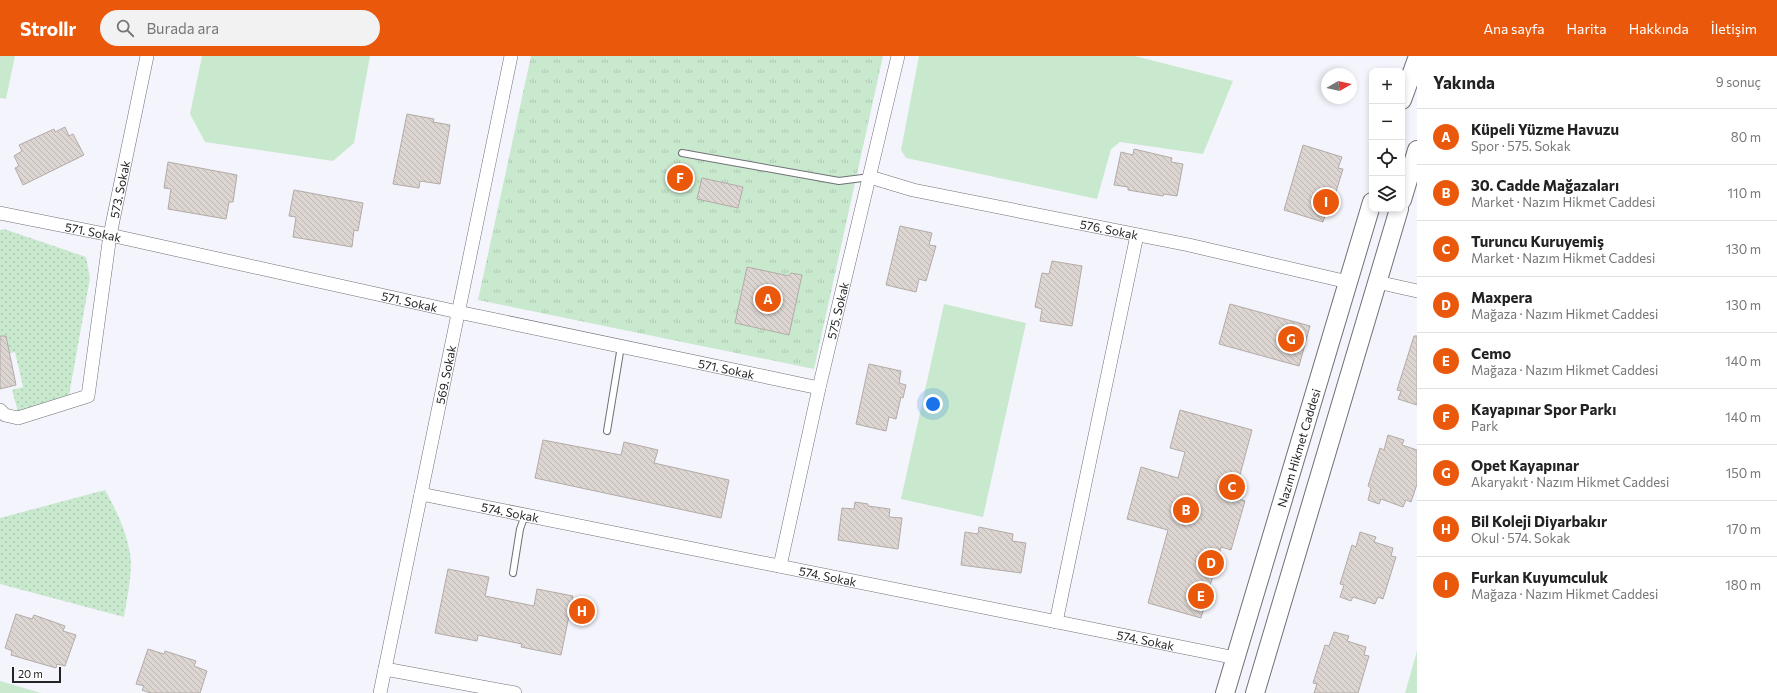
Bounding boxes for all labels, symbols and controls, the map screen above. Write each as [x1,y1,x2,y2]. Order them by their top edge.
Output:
search box [100,10,380,46]
text: Strollr [20,17,76,40]
icon: search [114,17,136,39]
text: Burada ara [146,19,219,37]
text: Ana sayfa [1483,20,1545,37]
text: Harita [1567,20,1607,37]
text: Hakkında [1629,20,1689,37]
text: İletişim [1711,20,1757,37]
north arrow [1321,68,1357,104]
map controls [1369,68,1405,212]
button: + [1369,68,1405,104]
text: Yakında [1433,72,1495,93]
text: 9 sonuç [1716,74,1761,90]
button: − [1369,104,1405,140]
text: Küpeli Yüzme Havuzu [1471,120,1619,138]
text: A [1441,129,1451,145]
text: 80 m [1731,129,1761,145]
text: Spor · 575. Sokak [1471,138,1571,154]
button: locate [1369,140,1405,176]
street label: 573. Sokak [107,159,132,219]
pin: F [667,163,693,193]
button: layers [1369,176,1405,212]
text: 30. Cadde Mağazaları [1471,176,1619,194]
text: B [1442,185,1450,201]
text: 110 m [1728,185,1761,201]
pin: I [1313,187,1339,217]
text: Market · Nazım Hikmet Caddesi [1471,194,1655,210]
street label: 576. Sokak [1079,216,1140,242]
street label: 571. Sokak [64,219,123,244]
text: Turuncu Kuruyemiş [1471,232,1604,250]
text: C [1442,241,1450,257]
text: 130 m [1726,241,1761,257]
text: Market · Nazım Hikmet Caddesi [1471,250,1655,266]
street label: 575. Sokak [824,280,851,341]
pin: A [755,284,781,314]
street label: 571. Sokak [380,288,439,314]
text: Maxpera [1471,288,1532,306]
text: D [1441,297,1451,313]
text: 130 m [1726,297,1761,313]
text: Mağaza · Nazım Hikmet Caddesi [1471,306,1658,322]
pin: G [1278,324,1304,354]
street label: 569. Sokak [433,343,458,405]
text: Cemo [1471,344,1511,362]
text: E [1442,353,1450,369]
text: 140 m [1725,353,1761,369]
street label: 571. Sokak [697,356,756,381]
text: Mağaza · Nazım Hikmet Caddesi [1471,362,1658,378]
street label: Nazım Hikmet Caddesi [1274,387,1323,509]
your location [923,394,943,414]
text: Kayapınar Spor Parkı [1471,400,1616,418]
text: F [1442,409,1450,425]
text: 140 m [1725,409,1761,425]
text: Park [1471,418,1498,434]
text: Opet Kayapınar [1471,456,1579,474]
text: G [1441,465,1451,481]
text: 150 m [1726,465,1761,481]
pin: C [1219,472,1245,502]
text: Akaryakıt · Nazım Hikmet Caddesi [1471,474,1669,490]
pin: B [1173,495,1199,525]
street label: 574. Sokak [480,499,541,525]
text: Bil Koleji Diyarbakır [1471,512,1607,530]
text: H [1441,521,1451,537]
text: 170 m [1726,521,1761,537]
text: Okul · 574. Sokak [1471,530,1570,546]
pin: D [1198,548,1224,578]
street label: 574. Sokak [798,563,858,589]
text: Furkan Kuyumculuk [1471,568,1608,586]
text: I [1444,577,1448,593]
text: 180 m [1725,577,1761,593]
pin: E [1188,581,1214,611]
text: Mağaza · Nazım Hikmet Caddesi [1471,586,1658,602]
pin: H [569,596,595,626]
street label: 574. Sokak [1115,627,1176,652]
scale bar [12,665,61,684]
text: 20 m [18,667,43,680]

